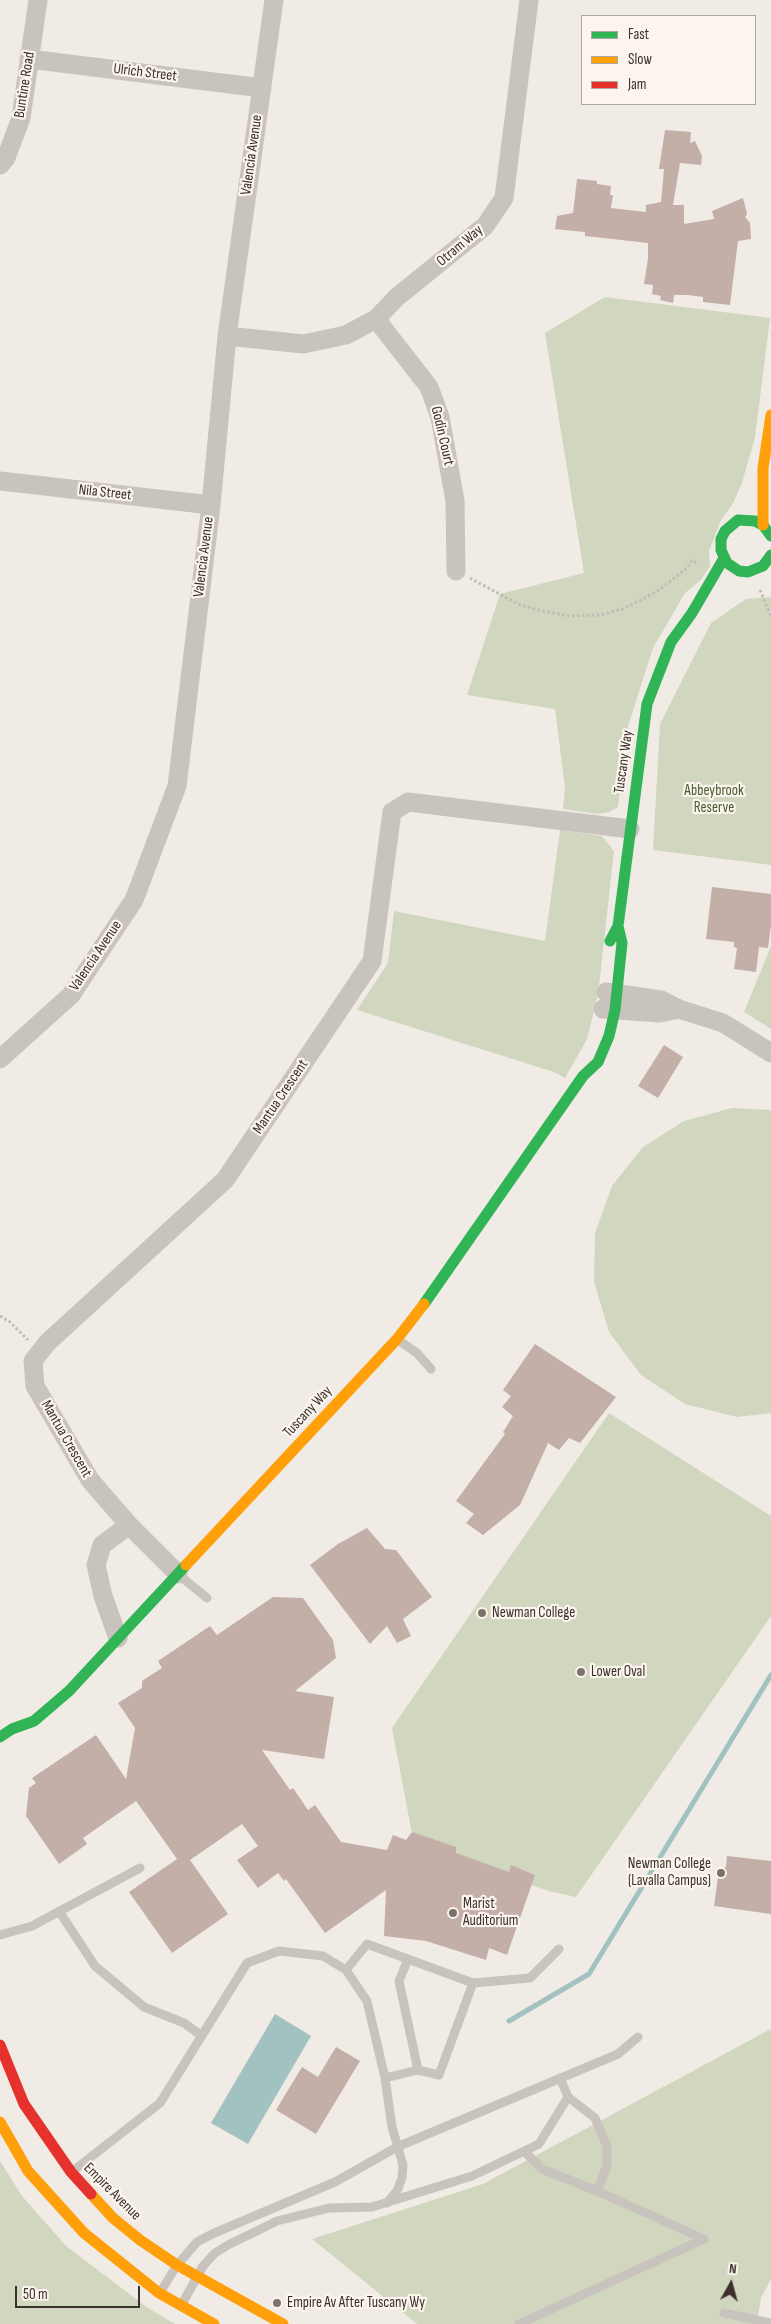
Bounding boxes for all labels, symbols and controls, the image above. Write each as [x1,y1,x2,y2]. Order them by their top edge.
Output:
legend [581,15,756,105]
text: Fast [628,25,649,44]
text: Slow [628,50,652,69]
street label: Buntine Road [11,51,39,119]
street label: Ulrich Street [112,60,178,86]
text: Jam [628,75,646,94]
street label: Valencia Avenue [237,114,267,196]
street label: Otram Way [433,222,487,270]
street label: Godin Court [426,405,458,467]
street label: Nila Street [78,481,132,505]
street label: Valencia Avenue [190,516,218,598]
street label: Tuscany Way [611,729,637,795]
park label: Abbeybrook Reserve [684,782,744,817]
street label: Valencia Avenue [66,917,126,995]
street label: Mantua Crescent [249,1056,313,1138]
street label: Tuscany Way [280,1383,336,1441]
street label: Mantua Crescent [37,1397,95,1481]
place label: Newman College [492,1604,575,1622]
marker: Newman College [476,1607,488,1619]
place label: Lower Oval [591,1663,645,1681]
marker: Lower Oval [575,1666,587,1678]
place label: Newman College (Lavalla Campus) [628,1855,711,1890]
marker: Newman College (Lavalla Campus) [715,1867,727,1879]
place label: Marist Auditorium [463,1895,518,1930]
marker: Marist Auditorium [447,1907,459,1919]
street label: Empire Avenue [79,2159,145,2225]
north arrow [706,2259,756,2309]
text: N [728,2260,738,2278]
scale bar [18,2276,142,2308]
text: 50 m [23,2285,48,2304]
place label: Empire Av After Tuscany Wy [287,2294,425,2312]
marker: Empire Av After Tuscany Wy [271,2297,283,2309]

